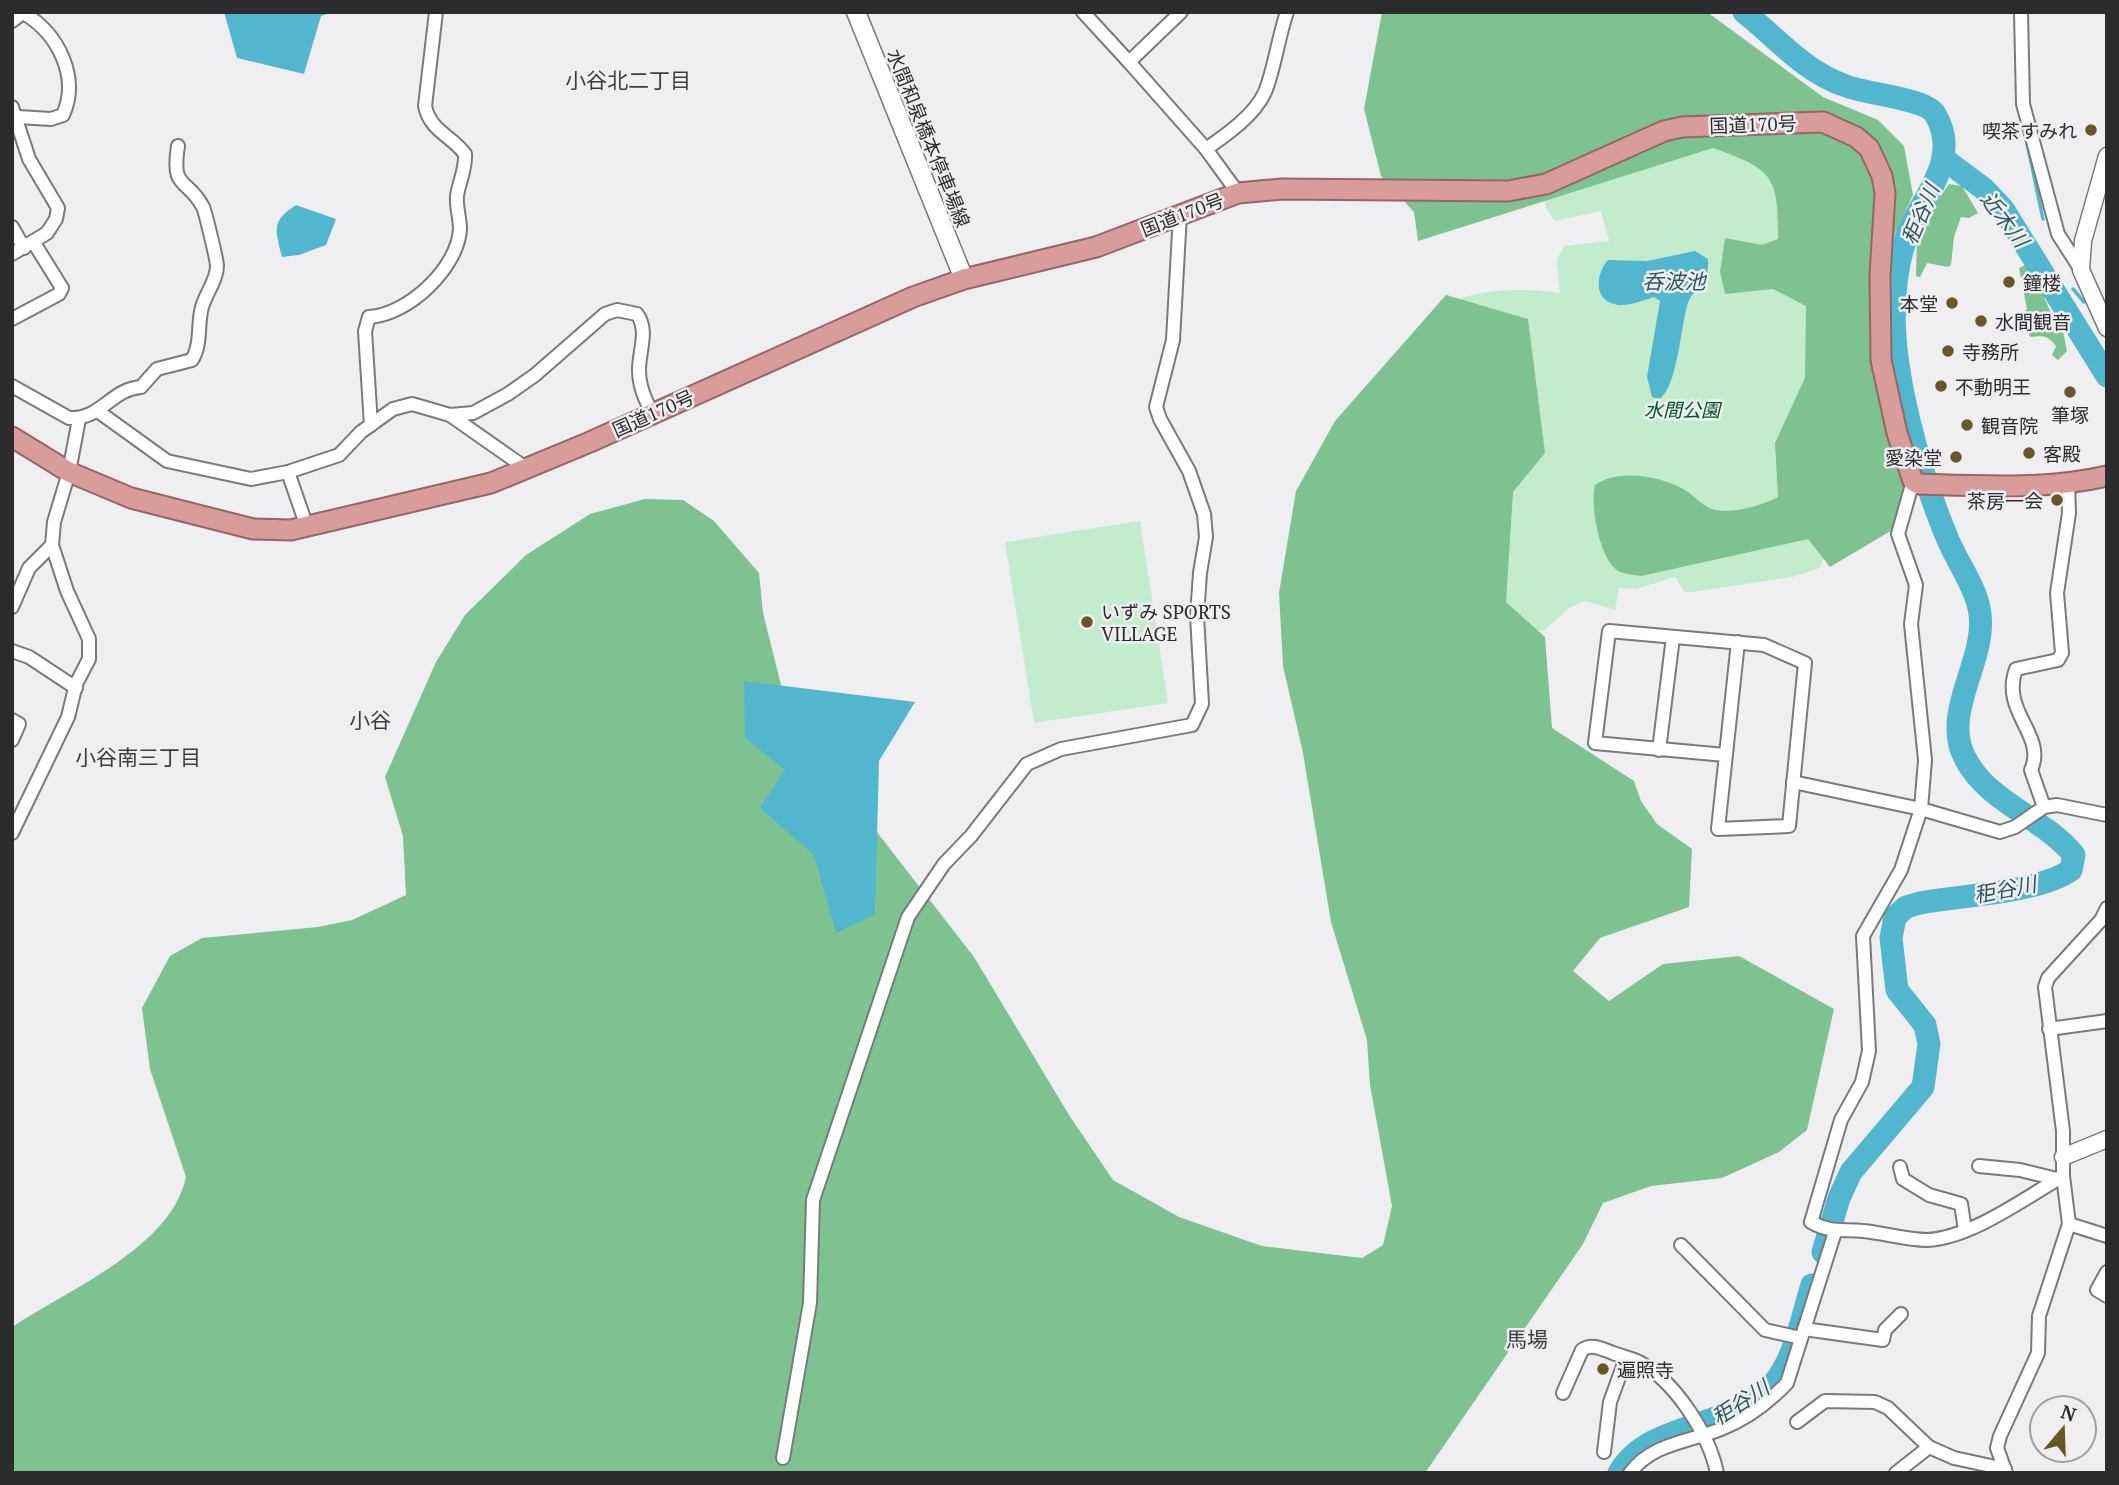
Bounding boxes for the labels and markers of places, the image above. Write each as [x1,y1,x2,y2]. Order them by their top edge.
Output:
place label: 喫茶すみれ [1982,118,2077,143]
marker: 喫茶すみれ [2083,122,2099,138]
place label: 鐘楼 [2023,270,2061,295]
marker: 鐘楼 [2001,274,2017,290]
place label: 本堂 [1900,291,1938,316]
marker: 本堂 [1944,295,1960,311]
place label: 水間観音 [1995,309,2071,334]
marker: 水間観音 [1973,313,1989,329]
place label: 寺務所 [1962,339,2019,364]
marker: 寺務所 [1940,343,1956,359]
place label: 不動明王 [1955,374,2031,399]
marker: 不動明王 [1933,378,1949,394]
marker: 筆塚 [2062,384,2078,400]
place label: 筆塚 [2051,402,2089,427]
place label: 観音院 [1981,413,2038,438]
marker: 観音院 [1959,417,1975,433]
place label: 客殿 [2043,441,2081,466]
place label: 愛染堂 [1885,445,1942,470]
marker: 客殿 [2021,445,2037,461]
marker: 愛染堂 [1948,449,1964,465]
place label: 茶房一会 [1967,488,2043,513]
marker: 茶房一会 [2049,492,2065,508]
place label: いずみ SPORTS VILLAGE [1101,599,1231,646]
marker: いずみ SPORTS VILLAGE [1079,614,1095,630]
place label: 遍照寺 [1617,1357,1674,1382]
marker: 遍照寺 [1595,1361,1611,1377]

